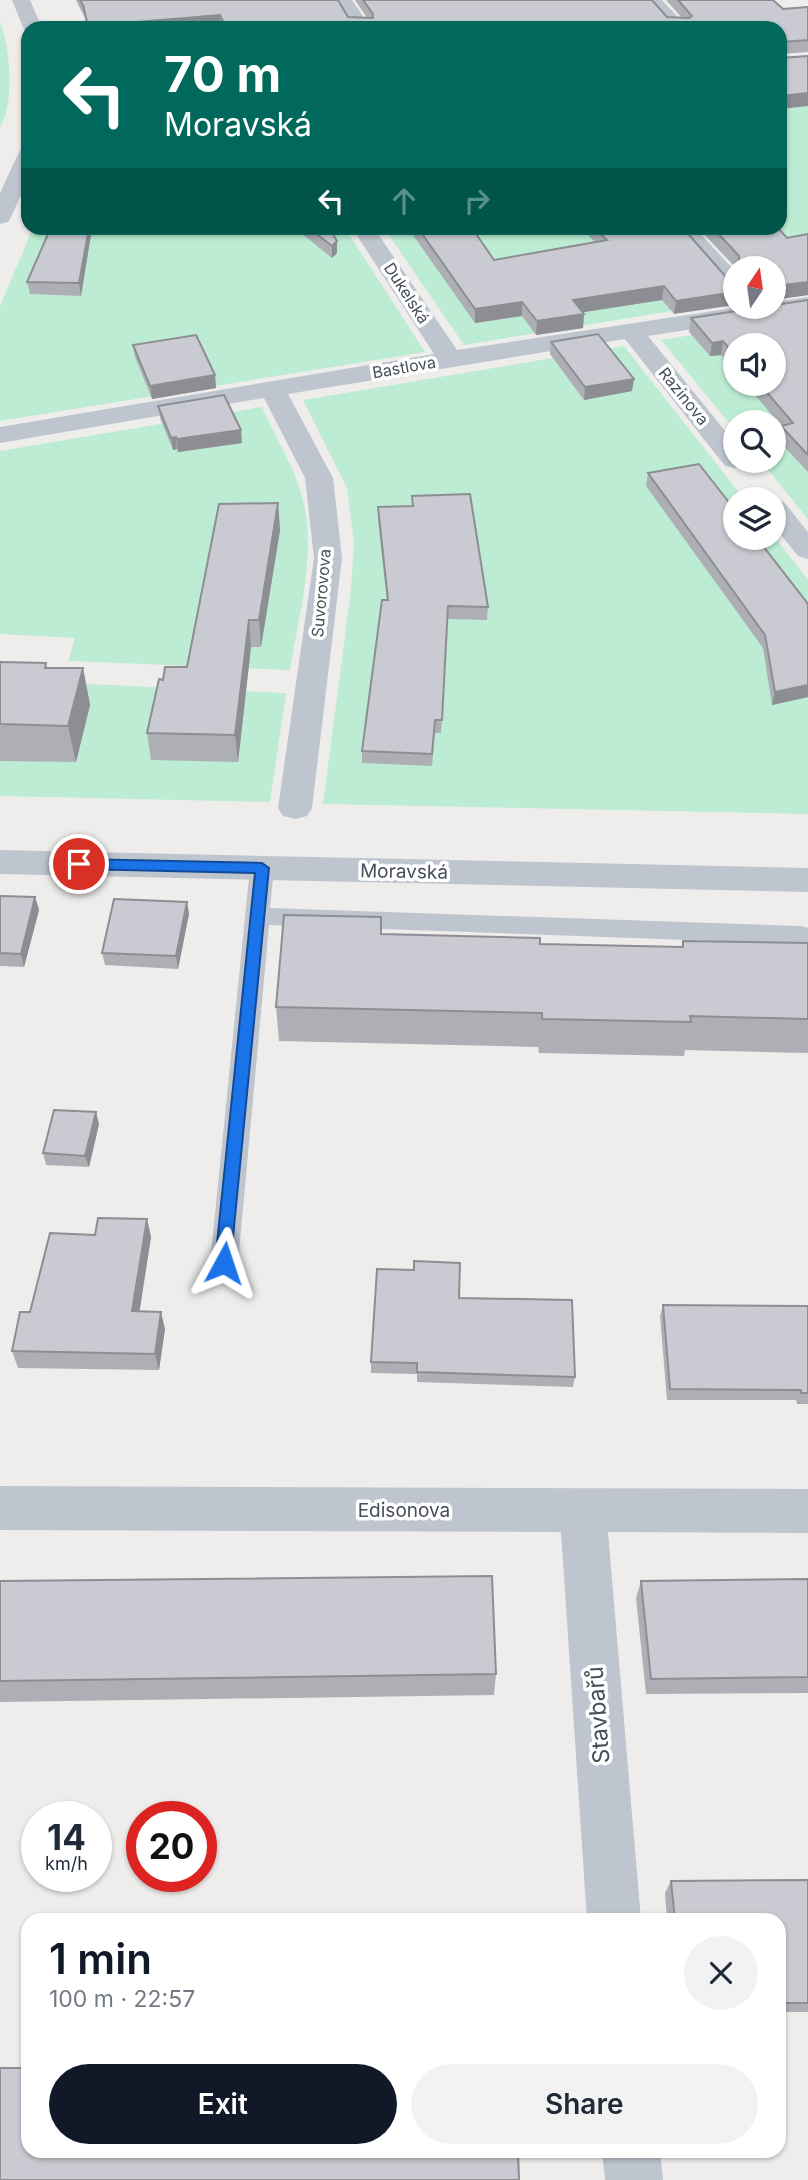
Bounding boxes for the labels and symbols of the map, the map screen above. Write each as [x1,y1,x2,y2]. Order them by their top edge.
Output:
north arrow [723,256,786,318]
street label: Dukelská [380,259,434,327]
street label: Bastlova [371,352,437,382]
street label: Razinova [655,363,713,429]
street label: Suvorovova [307,548,335,638]
pin [49,834,109,894]
street label: Moravská [360,859,448,884]
position arrow [187,1226,261,1300]
street label: Edisonova [358,1499,450,1522]
street label: Stavbařů [581,1665,615,1765]
speed limit sign: 20 [126,1801,217,1892]

